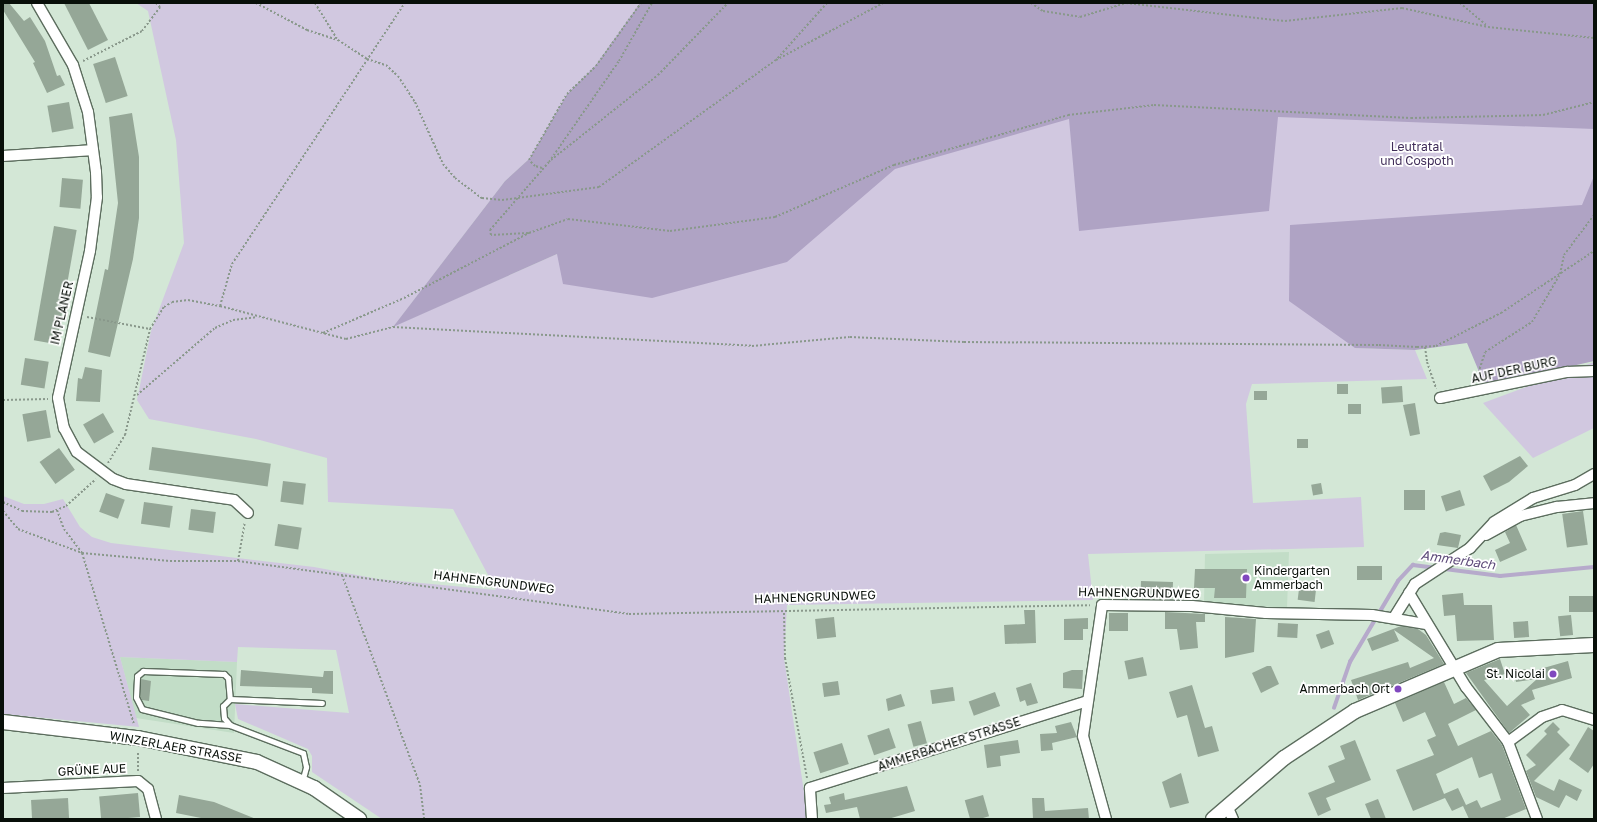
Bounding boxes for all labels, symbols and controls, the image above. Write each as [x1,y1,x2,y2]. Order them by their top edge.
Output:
park label: Leutratal und Cospoth [1380,140,1454,168]
street label: IM PLANER [48,280,76,346]
street label: AUF DER BURG [1470,354,1558,386]
water label: Ammerbach [1420,547,1496,573]
place label: Kindergarten Ammerbach [1254,564,1330,592]
street label: HAHNENGRUNDWEG [433,567,555,597]
marker: Kindergarten Ammerbach [1241,573,1251,583]
street label: HAHNENGRUNDWEG [1078,585,1200,601]
street label: HAHNENGRUNDWEG [754,588,876,606]
place label: St. Nicolai [1486,667,1545,681]
marker: St. Nicolai [1548,669,1558,679]
place label: Ammerbach Ort [1299,682,1390,696]
marker: Ammerbach Ort [1393,684,1403,694]
street label: AMMERBACHER STRASSE [876,714,1022,774]
street label: WINZERLAER STRASSE [108,728,244,766]
street label: GRÜNE AUE [57,761,127,779]

